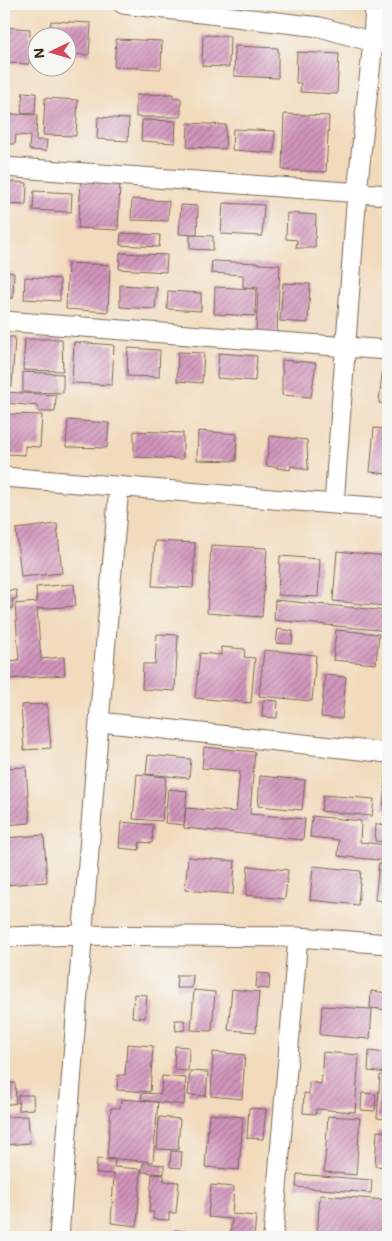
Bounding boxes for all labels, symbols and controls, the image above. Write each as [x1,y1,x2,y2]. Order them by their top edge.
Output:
north arrow [28,28,78,78]
text: N [29,47,48,59]

